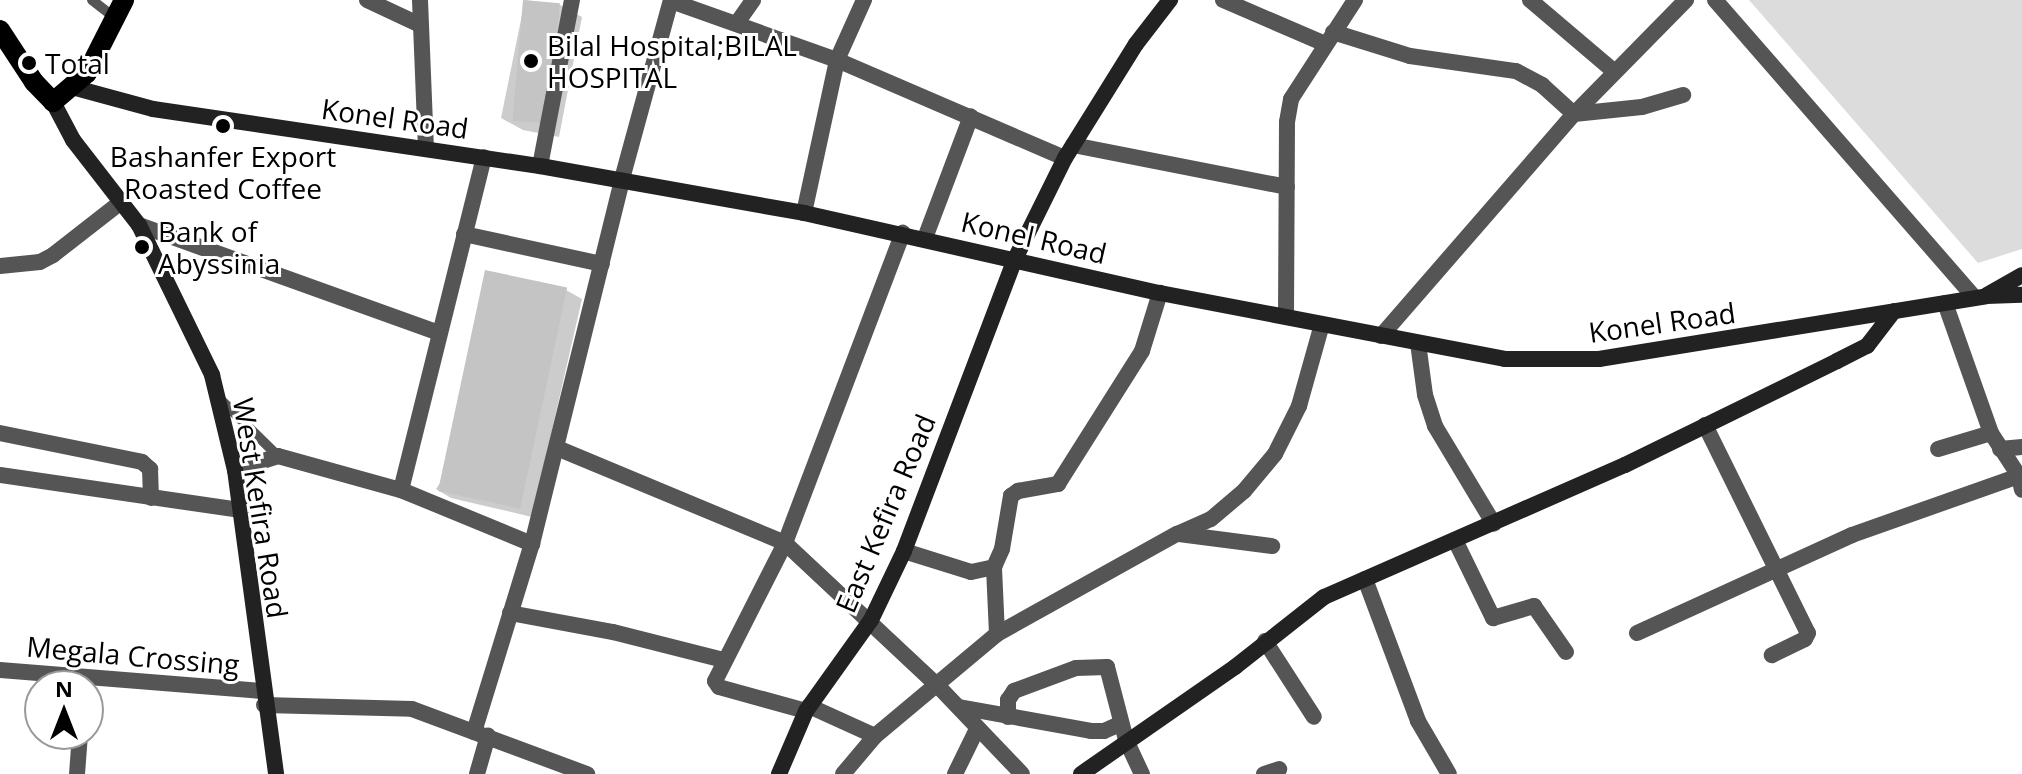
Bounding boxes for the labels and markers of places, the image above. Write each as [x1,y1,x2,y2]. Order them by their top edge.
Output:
place label: Bilal Hospital;BILAL HOSPITAL [547,28,797,94]
place label: Total [45,46,110,80]
marker: Bilal Hospital;BILAL HOSPITAL [522,52,540,70]
marker: Total [20,54,38,72]
marker: Bashanfer Export Roasted Coffee [214,117,232,135]
place label: Bashanfer Export Roasted Coffee [110,139,336,205]
place label: Bank of Abyssinia [158,214,280,280]
marker: Bank of Abyssinia [133,238,151,256]

